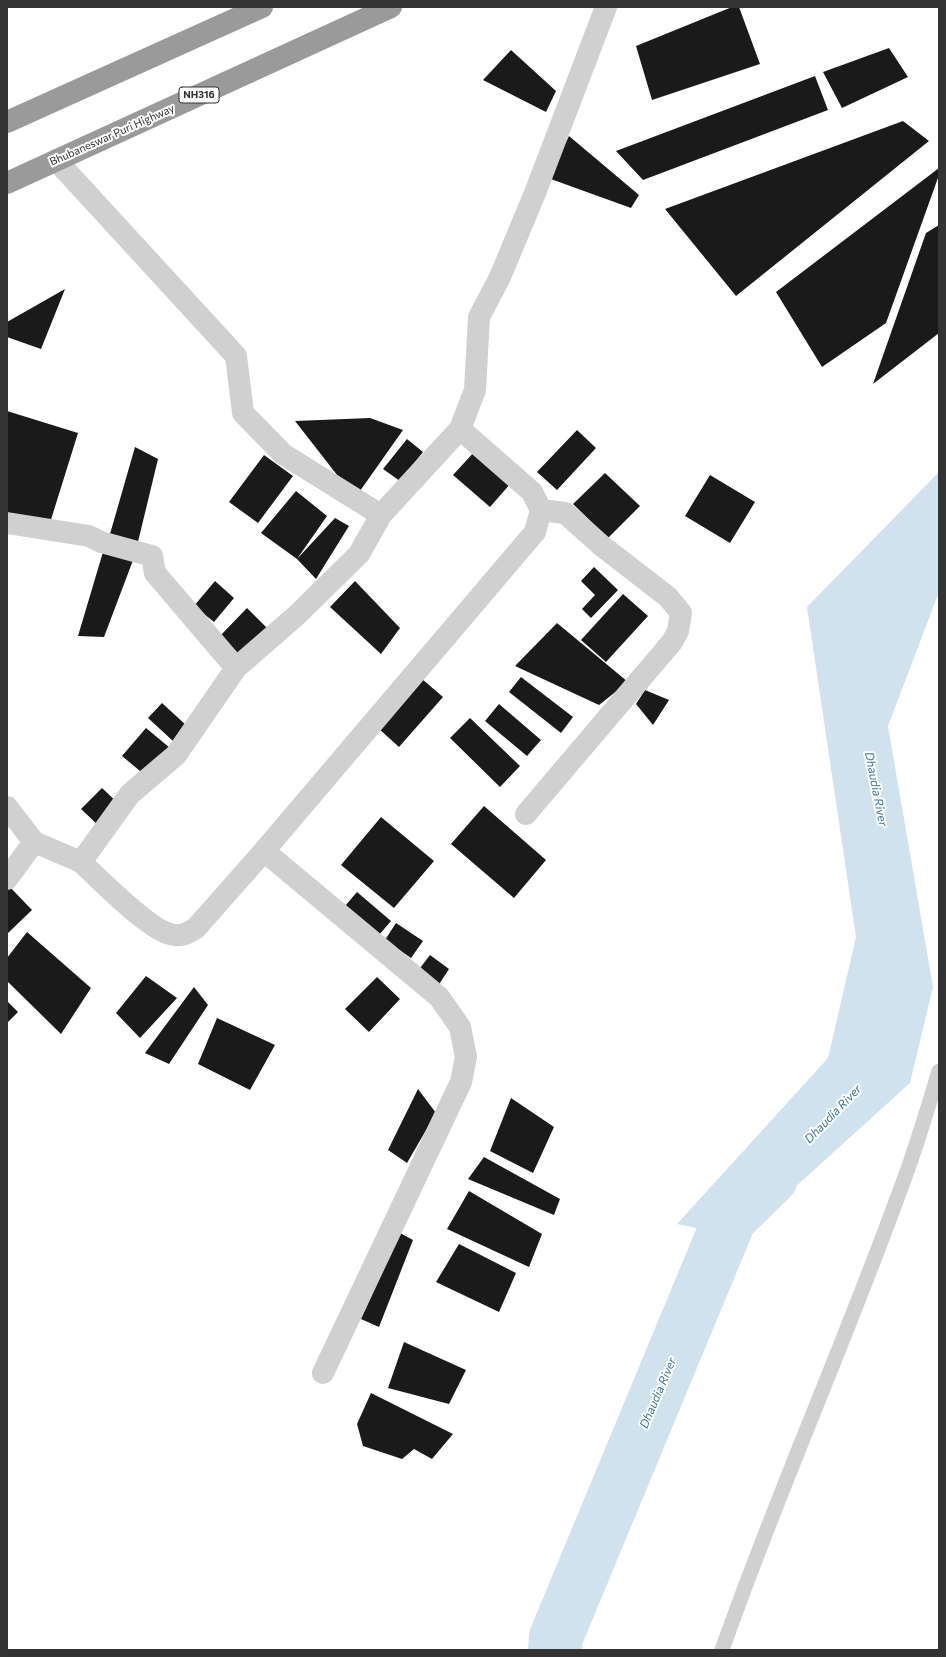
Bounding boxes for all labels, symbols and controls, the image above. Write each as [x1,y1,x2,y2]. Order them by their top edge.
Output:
road number: NH316 [179,87,219,103]
street label: Bhubaneswar Puri Highway [47,101,177,169]
water label: Dhaudia River [862,751,890,827]
water label: Dhaudia River [802,1082,864,1146]
water label: Dhaudia River [637,1355,679,1431]

